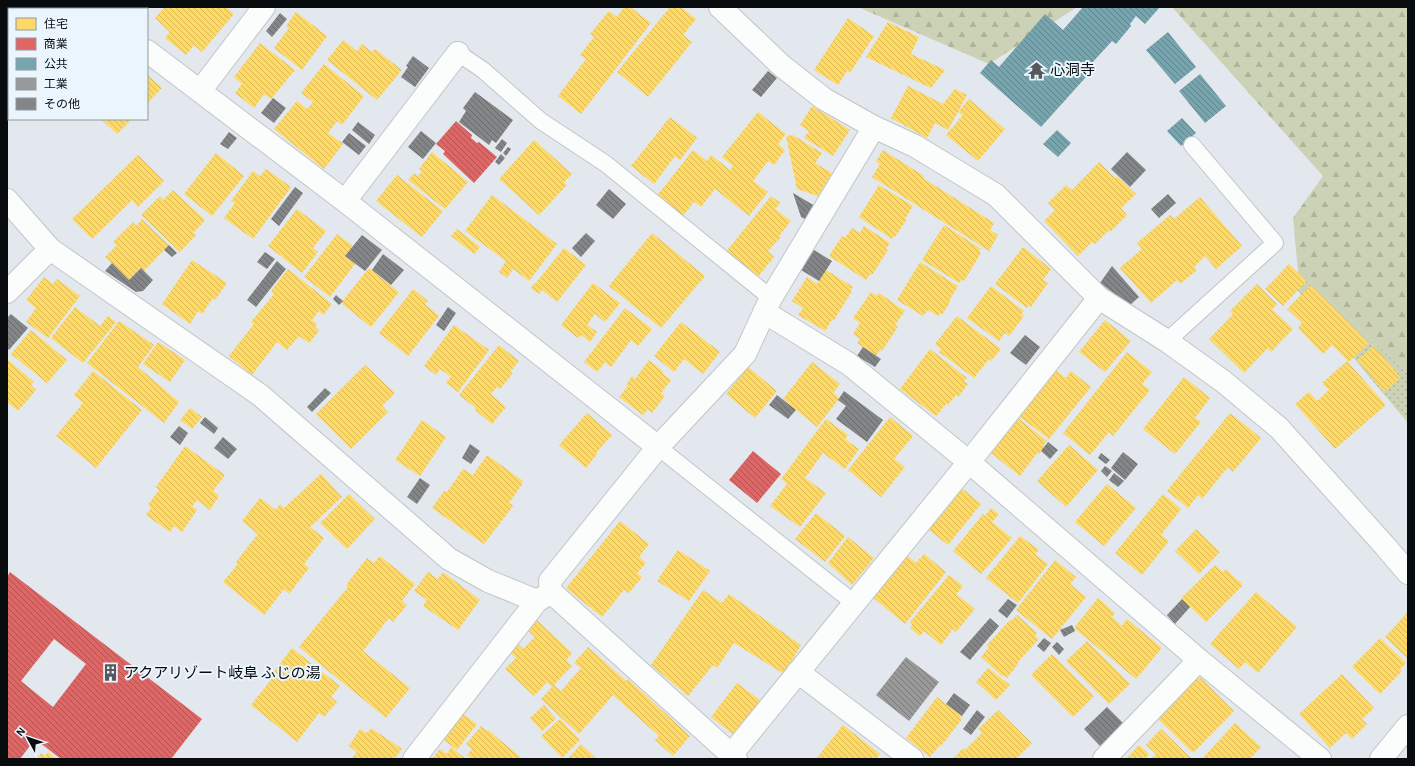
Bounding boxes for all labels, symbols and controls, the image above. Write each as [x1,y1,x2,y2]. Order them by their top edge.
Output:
legend [8,8,148,120]
text: 住宅 [44,17,68,30]
text: 商業 [44,38,68,50]
text: 公共 [44,58,68,70]
temple icon: 心洞寺 [1027,60,1047,80]
place label: 心洞寺 [1050,62,1095,78]
text: 工業 [44,78,68,90]
text: その他 [44,98,80,110]
building icon: アクアリゾート岐阜 ふじの湯 [101,663,121,683]
place label: アクアリゾート岐阜 ふじの湯 [124,665,321,681]
north arrow [8,718,48,758]
text: N [14,725,27,738]

